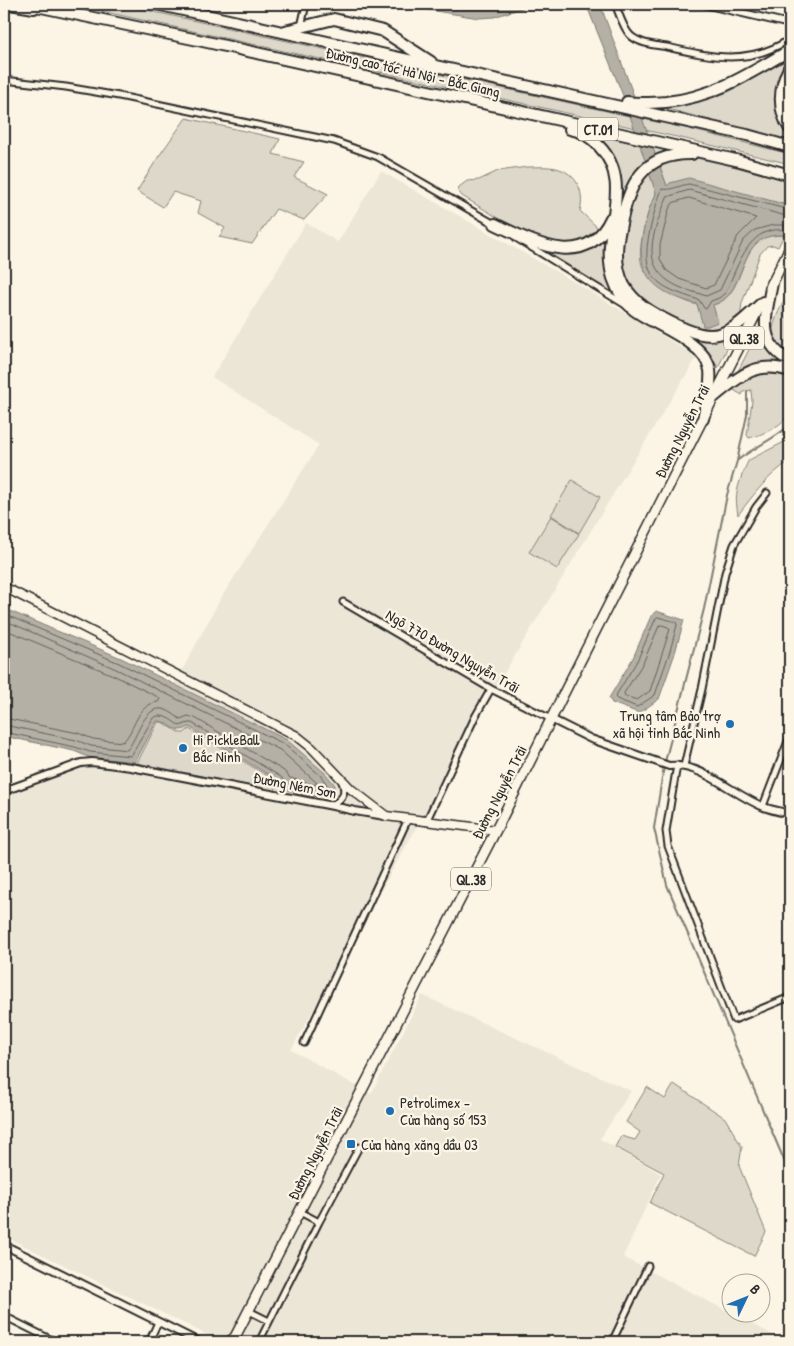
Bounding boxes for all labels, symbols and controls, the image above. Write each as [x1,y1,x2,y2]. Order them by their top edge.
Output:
street label: Đường cao tốc Hà Nội - Bắc Giang [324,42,503,102]
road number: CT.01 [578,118,618,140]
road number: QL.38 [724,326,764,349]
street label: Đường Nguyễn Trãi [649,381,715,481]
street label: Ngõ 770 Đường Nguyễn Trãi [382,604,524,698]
place label: Trung tâm Bảo trợ xã hội tỉnh Bắc Ninh [613,705,721,743]
marker: Trung tâm Bảo trợ xã hội tỉnh Bắc Ninh [724,718,736,730]
place label: Hi PickleBall Bắc Ninh [193,729,260,767]
marker: Hi PickleBall Bắc Ninh [177,742,189,754]
street label: Đường Nguyễn Trãi [466,742,532,842]
street label: Đường Ném Sơn [252,767,339,803]
road number: QL.38 [451,868,491,891]
place label: Petrolimex – Cửa hàng số 153 [400,1092,487,1130]
street label: Đường Nguyễn Trãi [282,1103,348,1203]
marker: Petrolimex – Cửa hàng số 153 [384,1105,396,1117]
place label: Cửa hàng xăng dầu 03 [361,1134,478,1155]
marker: Cửa hàng xăng dầu 03 [345,1138,357,1150]
north arrow [722,1274,772,1324]
text: B [747,1280,765,1298]

